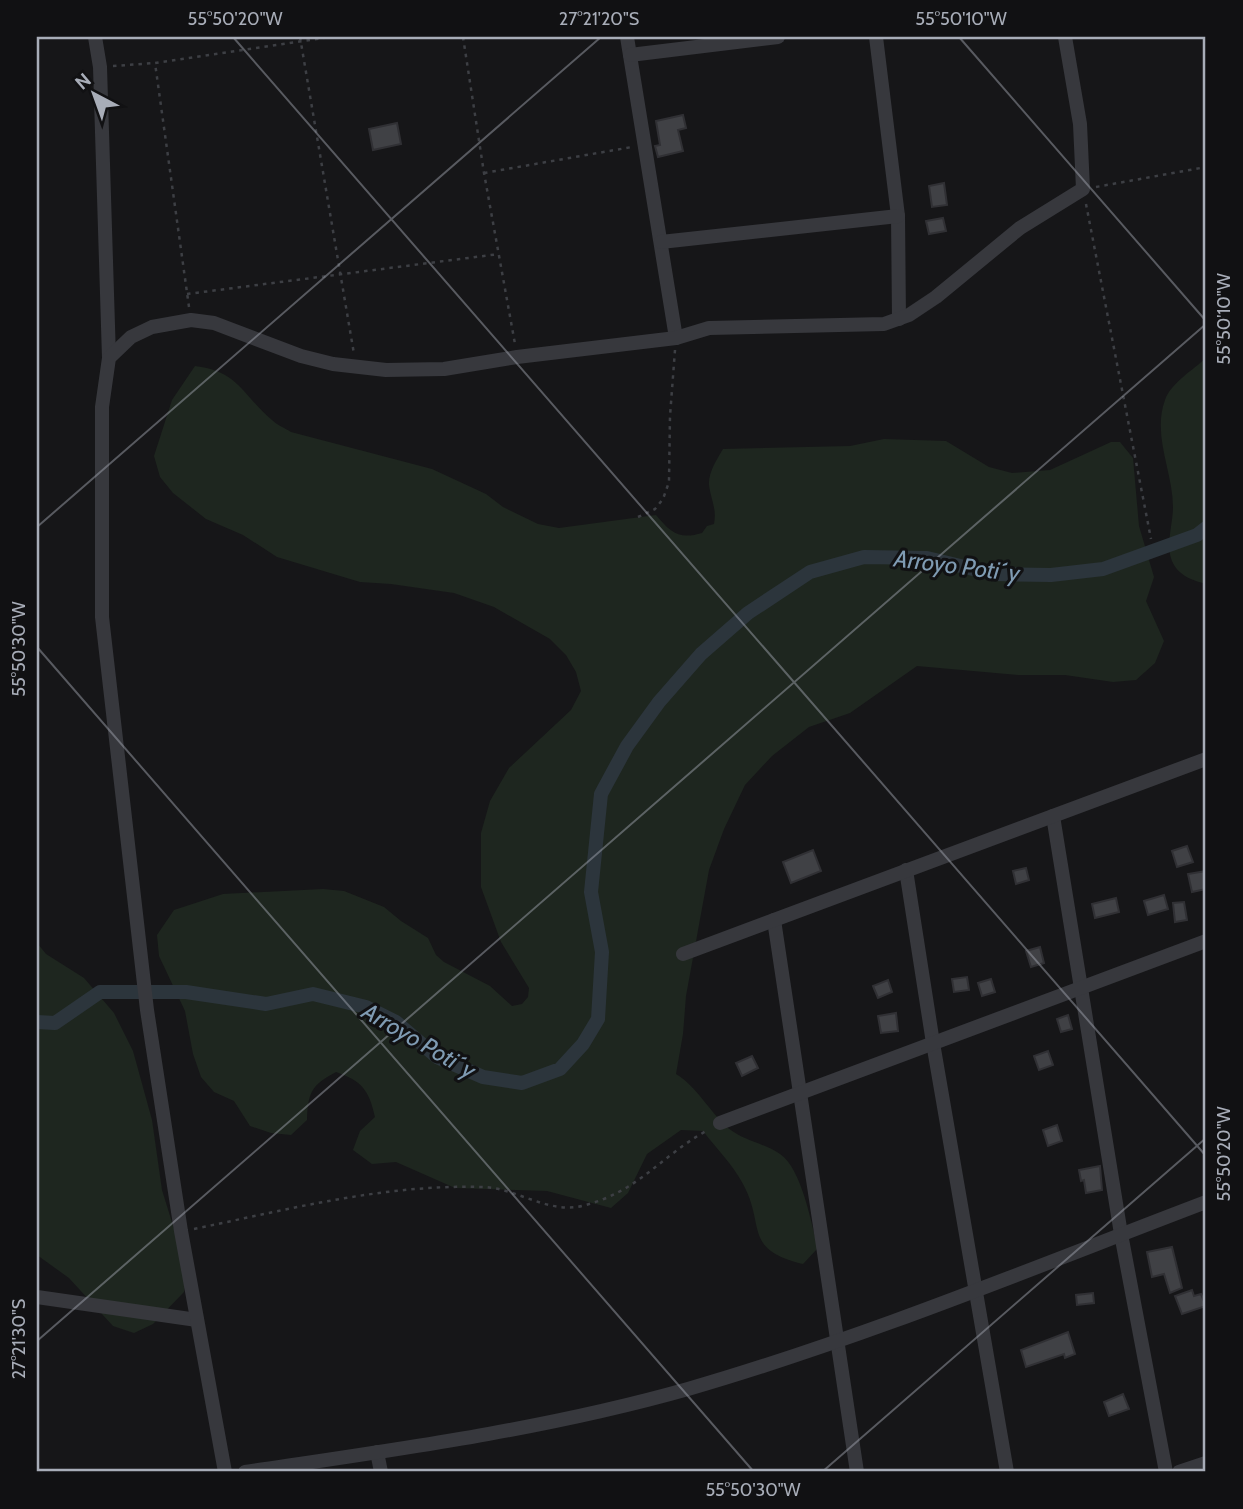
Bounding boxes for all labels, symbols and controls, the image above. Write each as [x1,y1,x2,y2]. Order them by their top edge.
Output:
text: 55°50'20"W [188,8,282,30]
text: 27°21'20"S [559,8,639,30]
text: 55°50'10"W [915,8,1007,30]
north arrow [60,60,130,130]
text: N [71,68,96,95]
text: 55°50'10"W [1213,273,1235,365]
water label: Arroyo Poti´y [892,543,1022,588]
text: 55°50'30"W [8,601,30,697]
water label: Arroyo Poti´y [356,996,482,1085]
text: 55°50'20"W [1213,1107,1235,1201]
text: 27°21'30"S [8,1299,30,1379]
text: 55°50'30"W [705,1479,801,1501]

